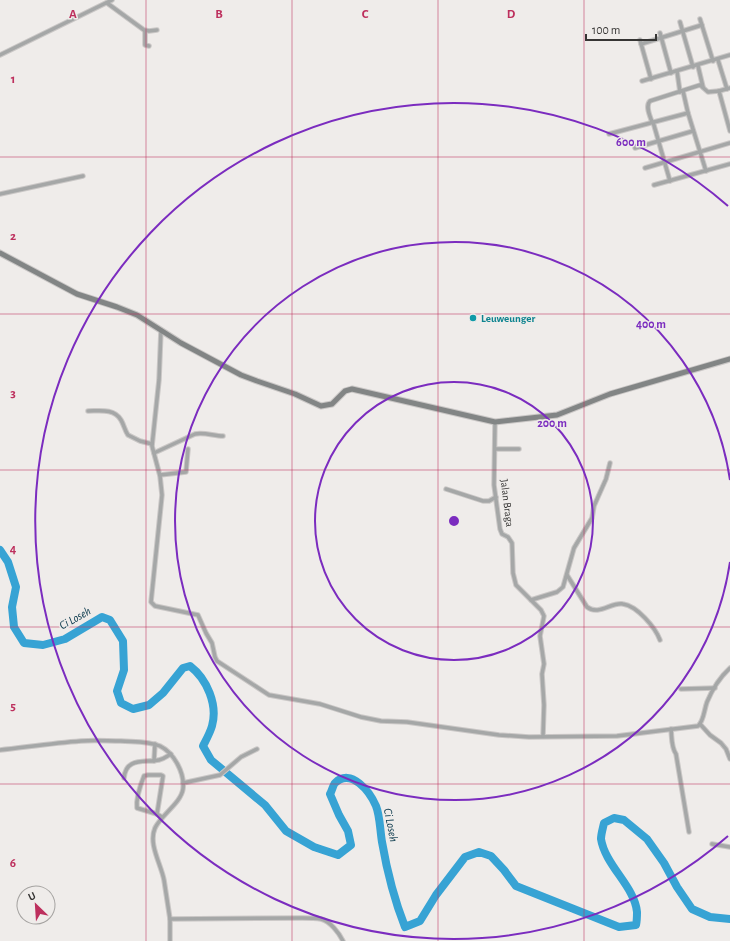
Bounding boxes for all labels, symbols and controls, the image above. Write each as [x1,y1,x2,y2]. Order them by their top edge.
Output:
text: A [69,8,77,21]
text: B [215,8,223,21]
text: C [362,8,369,21]
text: D [507,8,516,21]
scale bar [586,16,656,42]
text: 100 m [592,24,620,36]
text: 1 [11,73,15,86]
text: 600 m [616,136,646,148]
text: 2 [10,230,16,243]
marker: Leuweunger [468,313,478,323]
place label: Leuweunger [481,313,535,324]
text: 400 m [636,318,666,330]
text: 3 [10,387,16,400]
text: 200 m [537,417,567,429]
street label: Jalan Braga [499,478,515,528]
centre of rings [447,514,461,528]
text: 4 [10,543,17,556]
water label: Ci Loseh [57,605,93,631]
text: 5 [10,700,16,713]
water label: Ci Loseh [382,807,400,843]
text: 6 [10,857,16,870]
north arrow [16,885,56,925]
text: U [26,890,37,903]

